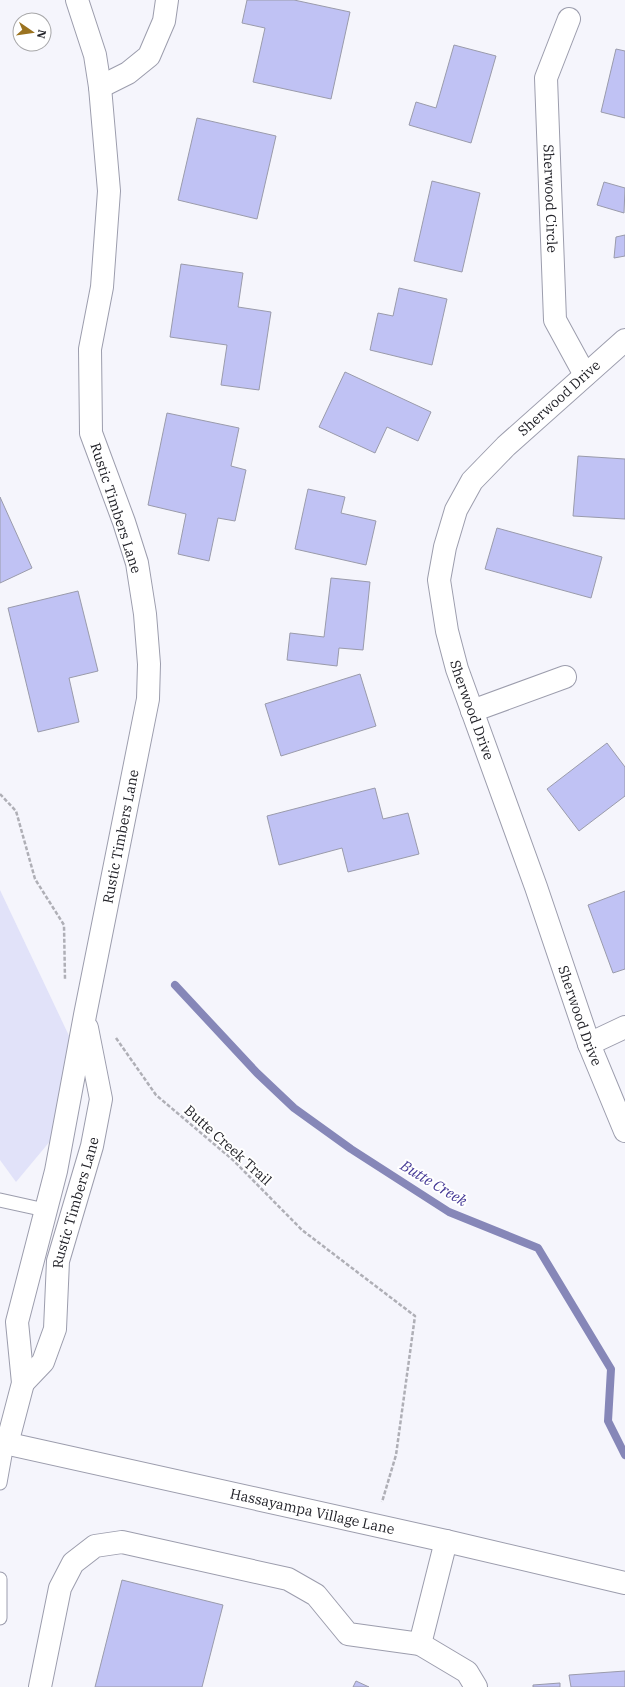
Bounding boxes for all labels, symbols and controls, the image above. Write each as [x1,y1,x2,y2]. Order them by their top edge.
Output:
north arrow [12,12,52,52]
text: N [34,28,50,40]
street label: Sherwood Circle [539,144,561,253]
street label: Sherwood Drive [514,356,604,440]
street label: Rustic Timbers Lane [86,440,146,576]
street label: Sherwood Drive [446,658,498,763]
street label: Rustic Timbers Lane [98,768,143,905]
street label: Sherwood Drive [554,963,606,1068]
street label: Butte Creek Trail [181,1101,275,1189]
street label: Rustic Timbers Lane [49,1135,103,1269]
water label: Butte Creek [396,1155,471,1210]
street label: Hassayampa Village Lane [228,1484,396,1538]

